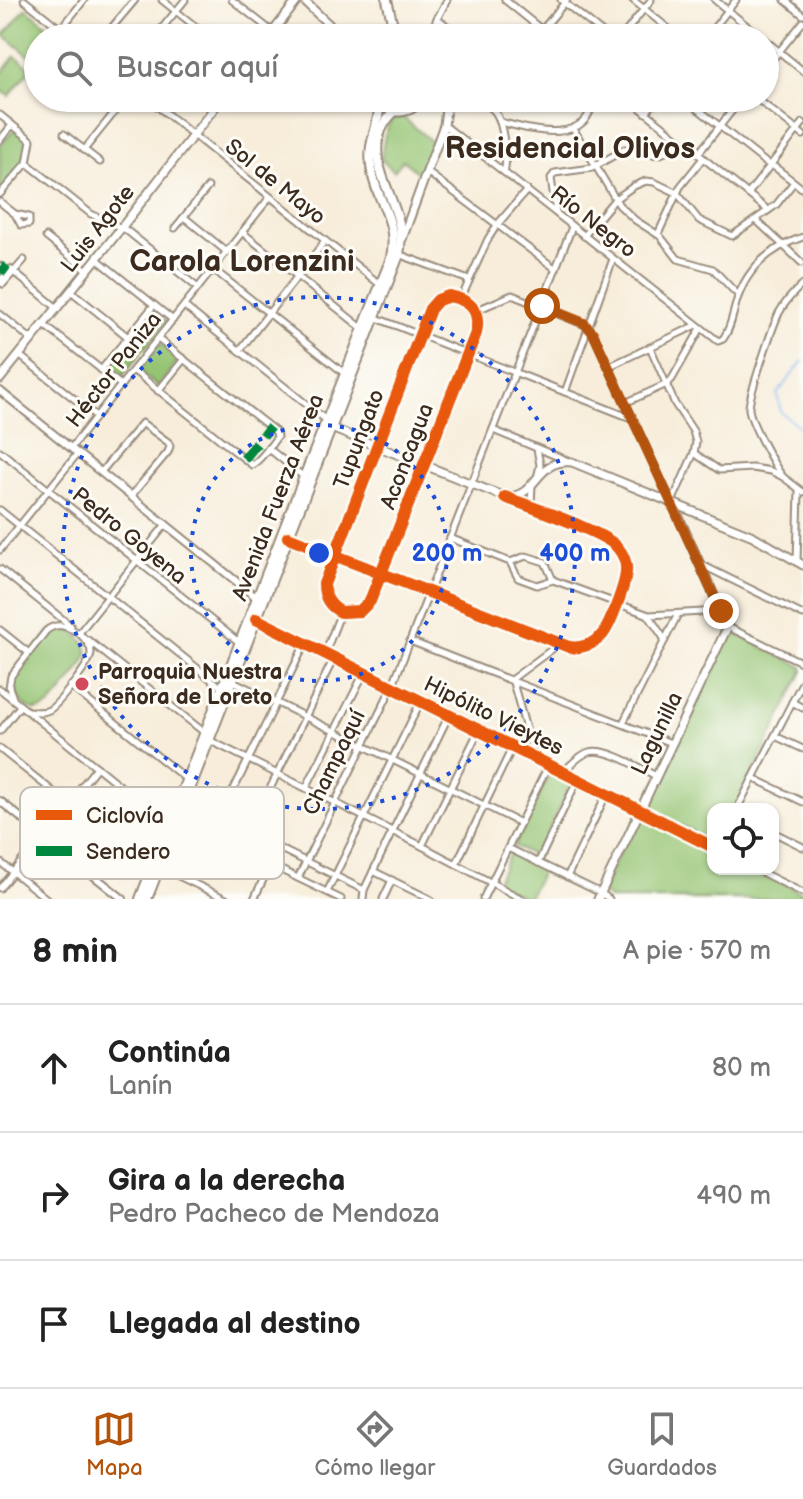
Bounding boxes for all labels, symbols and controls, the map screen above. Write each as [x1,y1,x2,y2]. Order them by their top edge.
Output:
search box [24,24,779,112]
icon: search [52,46,96,90]
text: Buscar aquí [116,50,278,86]
district label: Residencial Olivos [445,131,695,167]
street label: Sol de Mayo [219,133,331,231]
street label: Luis Agote [56,180,141,278]
street label: Río Negro [545,180,641,264]
district label: Carola Lorenzini [130,244,355,280]
route start [524,288,560,324]
street label: Héctor Paniza [61,307,168,433]
street label: Tupungato [328,386,391,493]
street label: Avenida Fuerza Aérea [227,390,330,605]
street label: Aconcagua [375,400,440,513]
street label: Pedro Goyena [66,482,192,591]
centre of rings [305,539,333,567]
text: 200 m [412,539,482,568]
text: 400 m [540,539,611,568]
route end [703,593,739,629]
place label: Parroquia Nuestra Señora de Loreto [98,659,283,711]
street label: Hipólito Vieytes [419,671,568,762]
marker: Parroquia Nuestra Señora de Loreto [73,675,91,693]
street label: Lagunilla [626,688,689,780]
street label: Champaquí [297,705,372,820]
legend [20,787,284,879]
text: Ciclovía [86,803,164,830]
map controls [707,803,779,875]
button: locate [707,803,779,875]
text: Sendero [86,839,170,866]
text: 8 min [32,931,118,972]
text: A pie · 570 m [623,936,771,967]
text: Continúa [108,1035,231,1071]
icon: ahead [32,1046,76,1090]
text: 80 m [712,1053,771,1084]
text: Lanín [108,1071,172,1102]
text: Gira a la derecha [108,1163,345,1199]
icon: right [32,1174,76,1218]
text: 490 m [696,1181,771,1212]
text: Pedro Pacheco de Mendoza [108,1199,440,1230]
icon: arrive [32,1302,76,1346]
text: Llegada al destino [108,1306,361,1342]
tab: Mapa [86,1407,143,1482]
tab: Cómo llegar [315,1407,435,1482]
tab: Guardados [607,1407,717,1482]

